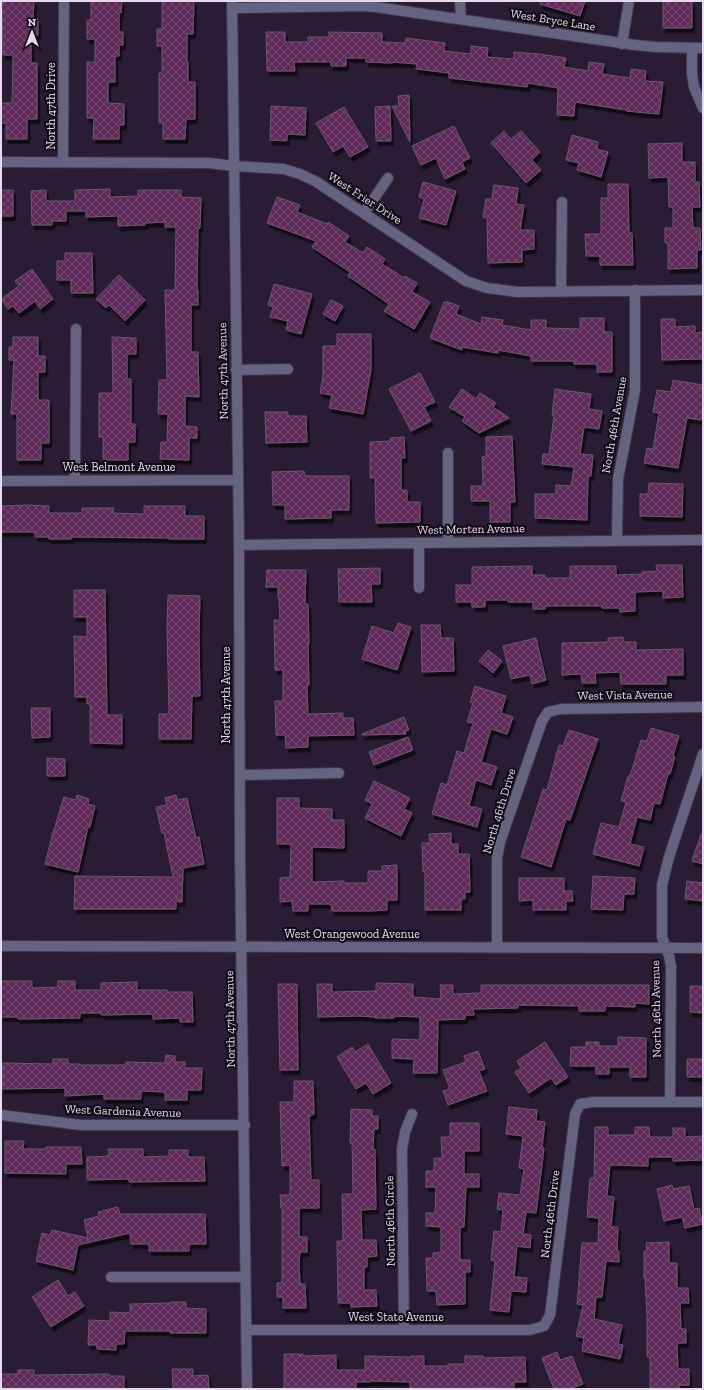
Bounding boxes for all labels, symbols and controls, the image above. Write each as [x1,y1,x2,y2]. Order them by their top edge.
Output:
street label: West Bryce Lane [510,6,597,34]
north arrow [12,12,52,52]
text: N [28,16,37,29]
street label: North 47th Drive [44,62,58,150]
street label: West Frier Drive [325,169,405,227]
street label: North 47th Avenue [215,322,231,420]
street label: North 46th Avenue [599,375,629,474]
street label: West Belmont Avenue [62,460,176,474]
street label: West Morten Avenue [417,521,525,537]
street label: North 47th Avenue [219,646,233,743]
street label: West Vista Avenue [577,687,673,703]
street label: North 46th Drive [479,766,519,855]
street label: West Orangewood Avenue [284,927,420,941]
street label: North 46th Avenue [648,960,664,1058]
street label: North 47th Avenue [222,970,238,1068]
street label: West Gardenia Avenue [65,1102,182,1120]
street label: North 46th Drive [538,1169,562,1259]
street label: North 46th Circle [382,1175,398,1266]
street label: West State Avenue [348,1310,444,1324]

